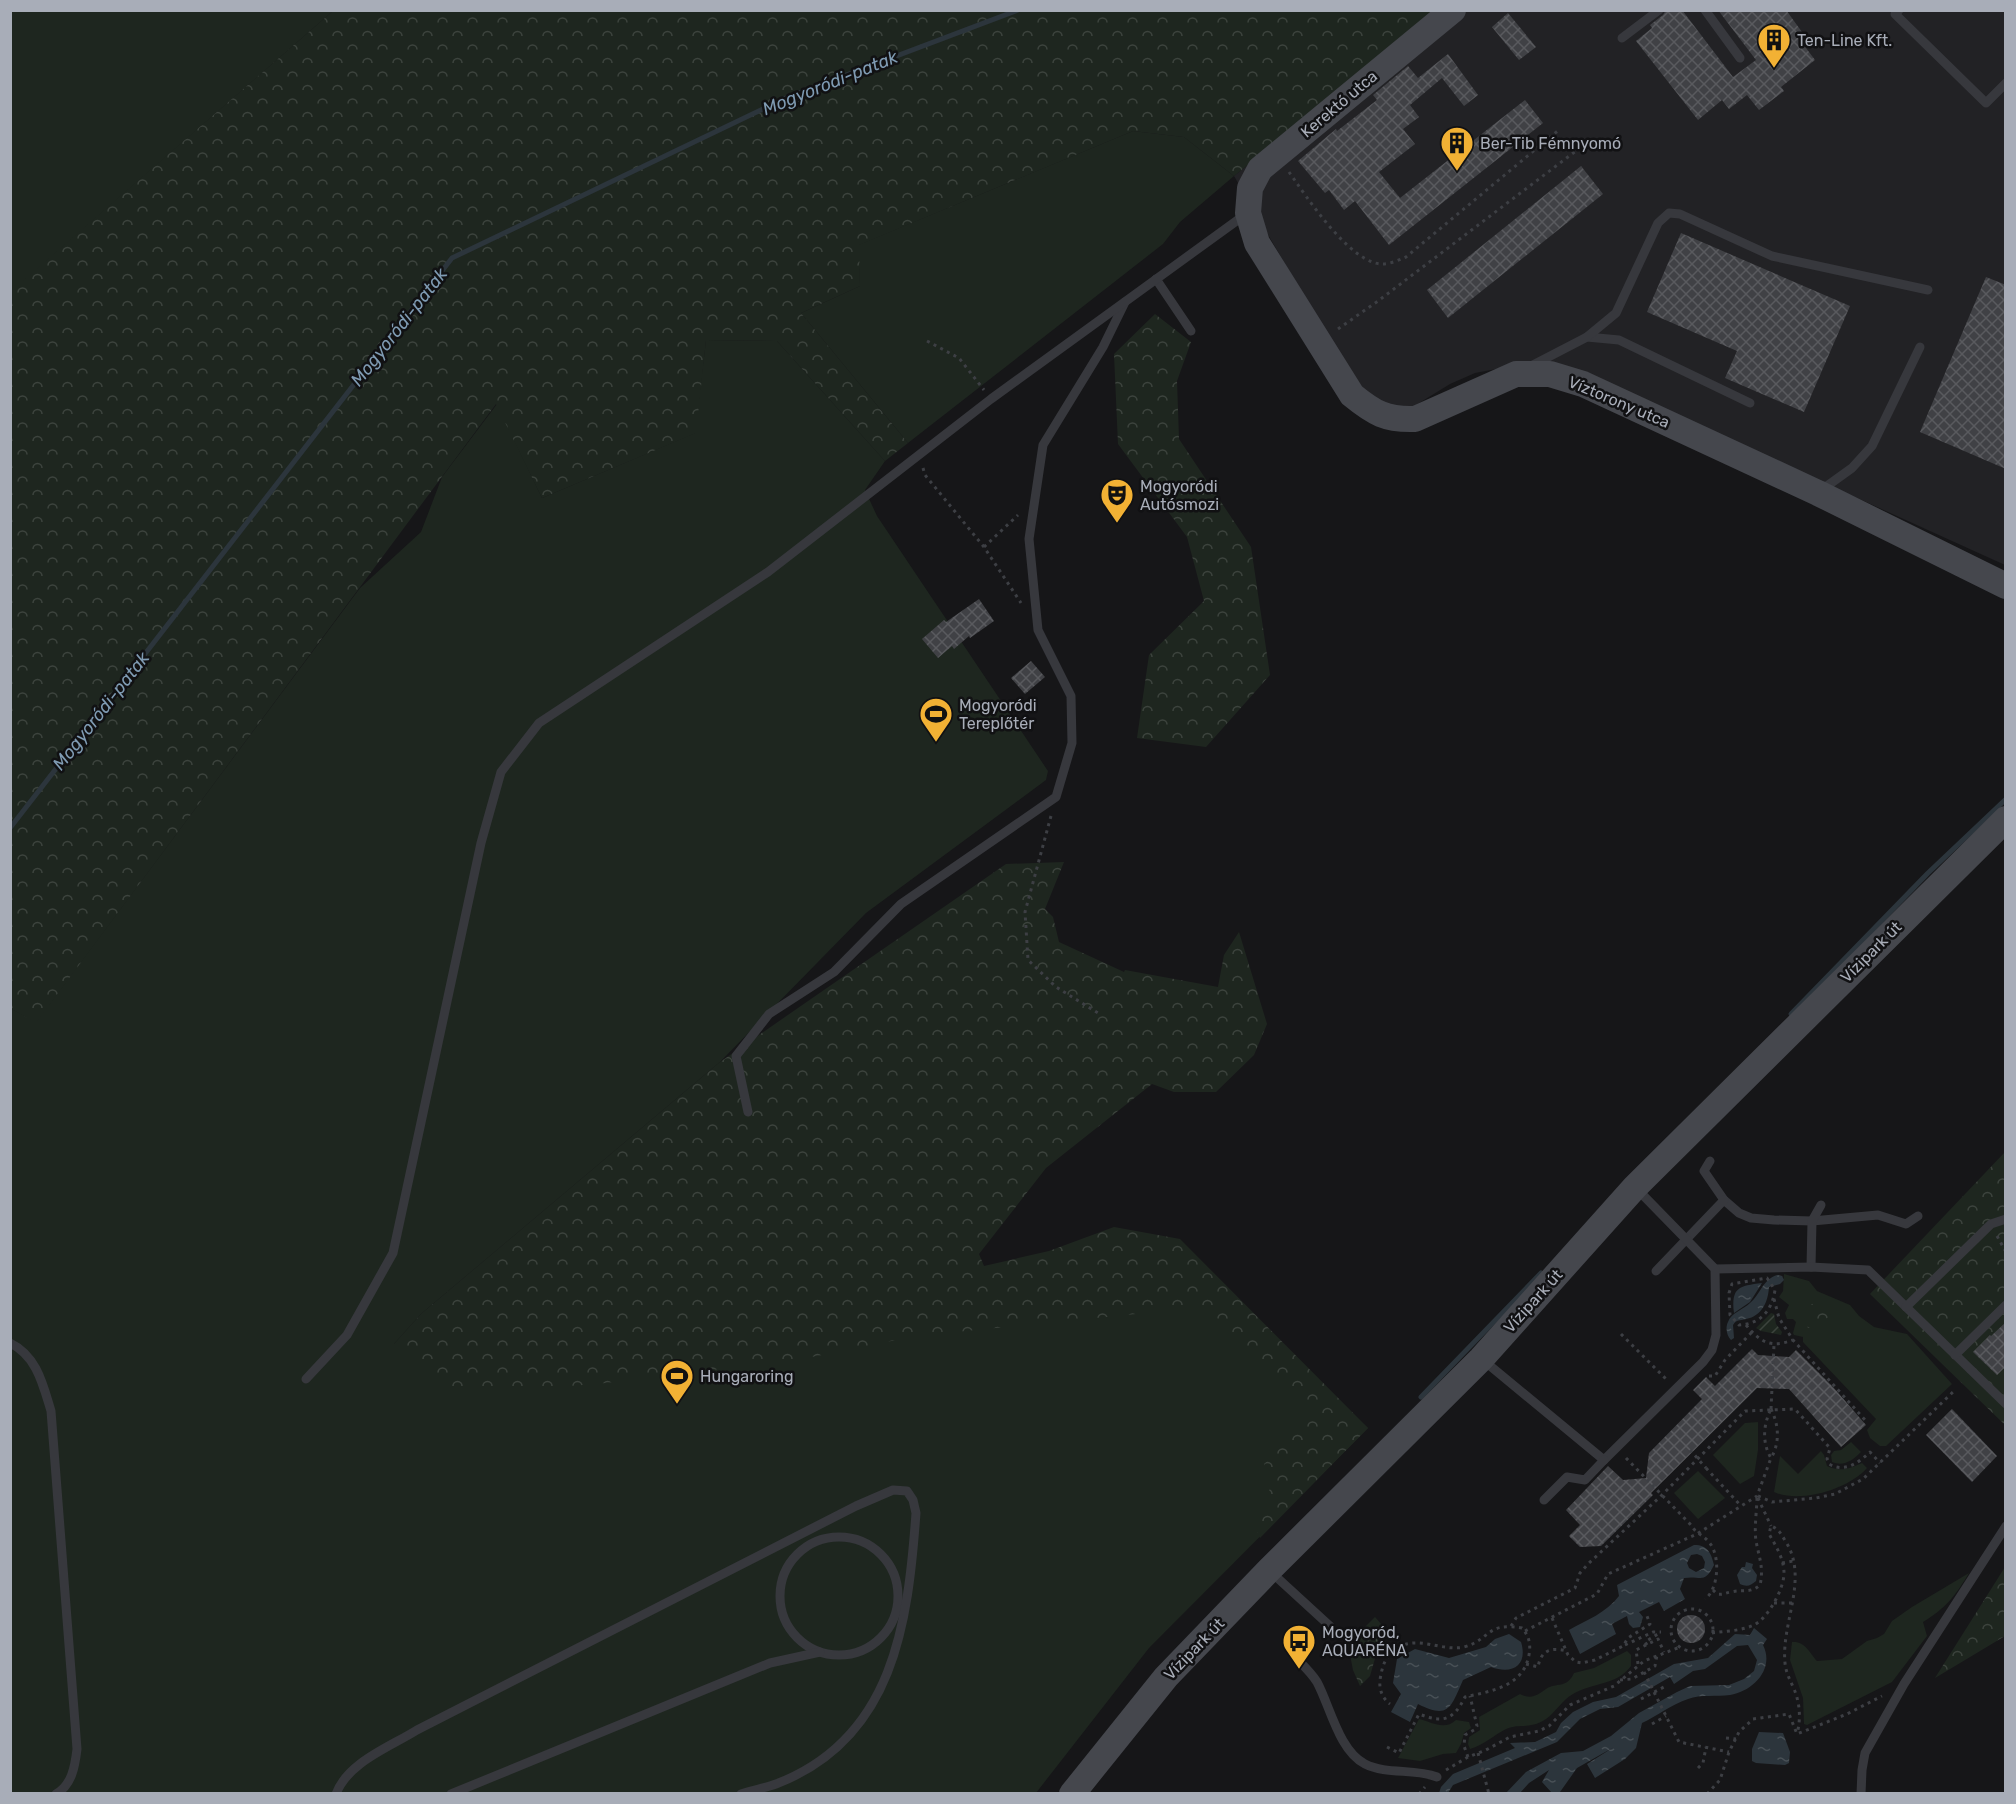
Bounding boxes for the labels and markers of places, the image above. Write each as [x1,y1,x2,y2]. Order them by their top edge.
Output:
building icon: Ten-Line Kft. [1756,22,1792,69]
place label: Ten-Line Kft. [1797,31,1892,50]
building icon: Ber-Tib Fémnyomó [1439,125,1475,172]
place label: Ber-Tib Fémnyomó [1480,134,1621,153]
theatre icon: Mogyoródi Autósmozi [1099,477,1135,524]
place label: Mogyoródi Autósmozi [1140,477,1219,514]
sports icon: Mogyoródi Tereplőtér [918,696,954,743]
place label: Mogyoródi Tereplőtér [959,696,1037,733]
sports icon: Hungaroring [659,1358,695,1405]
place label: Hungaroring [700,1367,793,1386]
bus stop icon: Mogyoród, AQUARÉNA [1281,1623,1317,1670]
place label: Mogyoród, AQUARÉNA [1322,1623,1407,1660]

